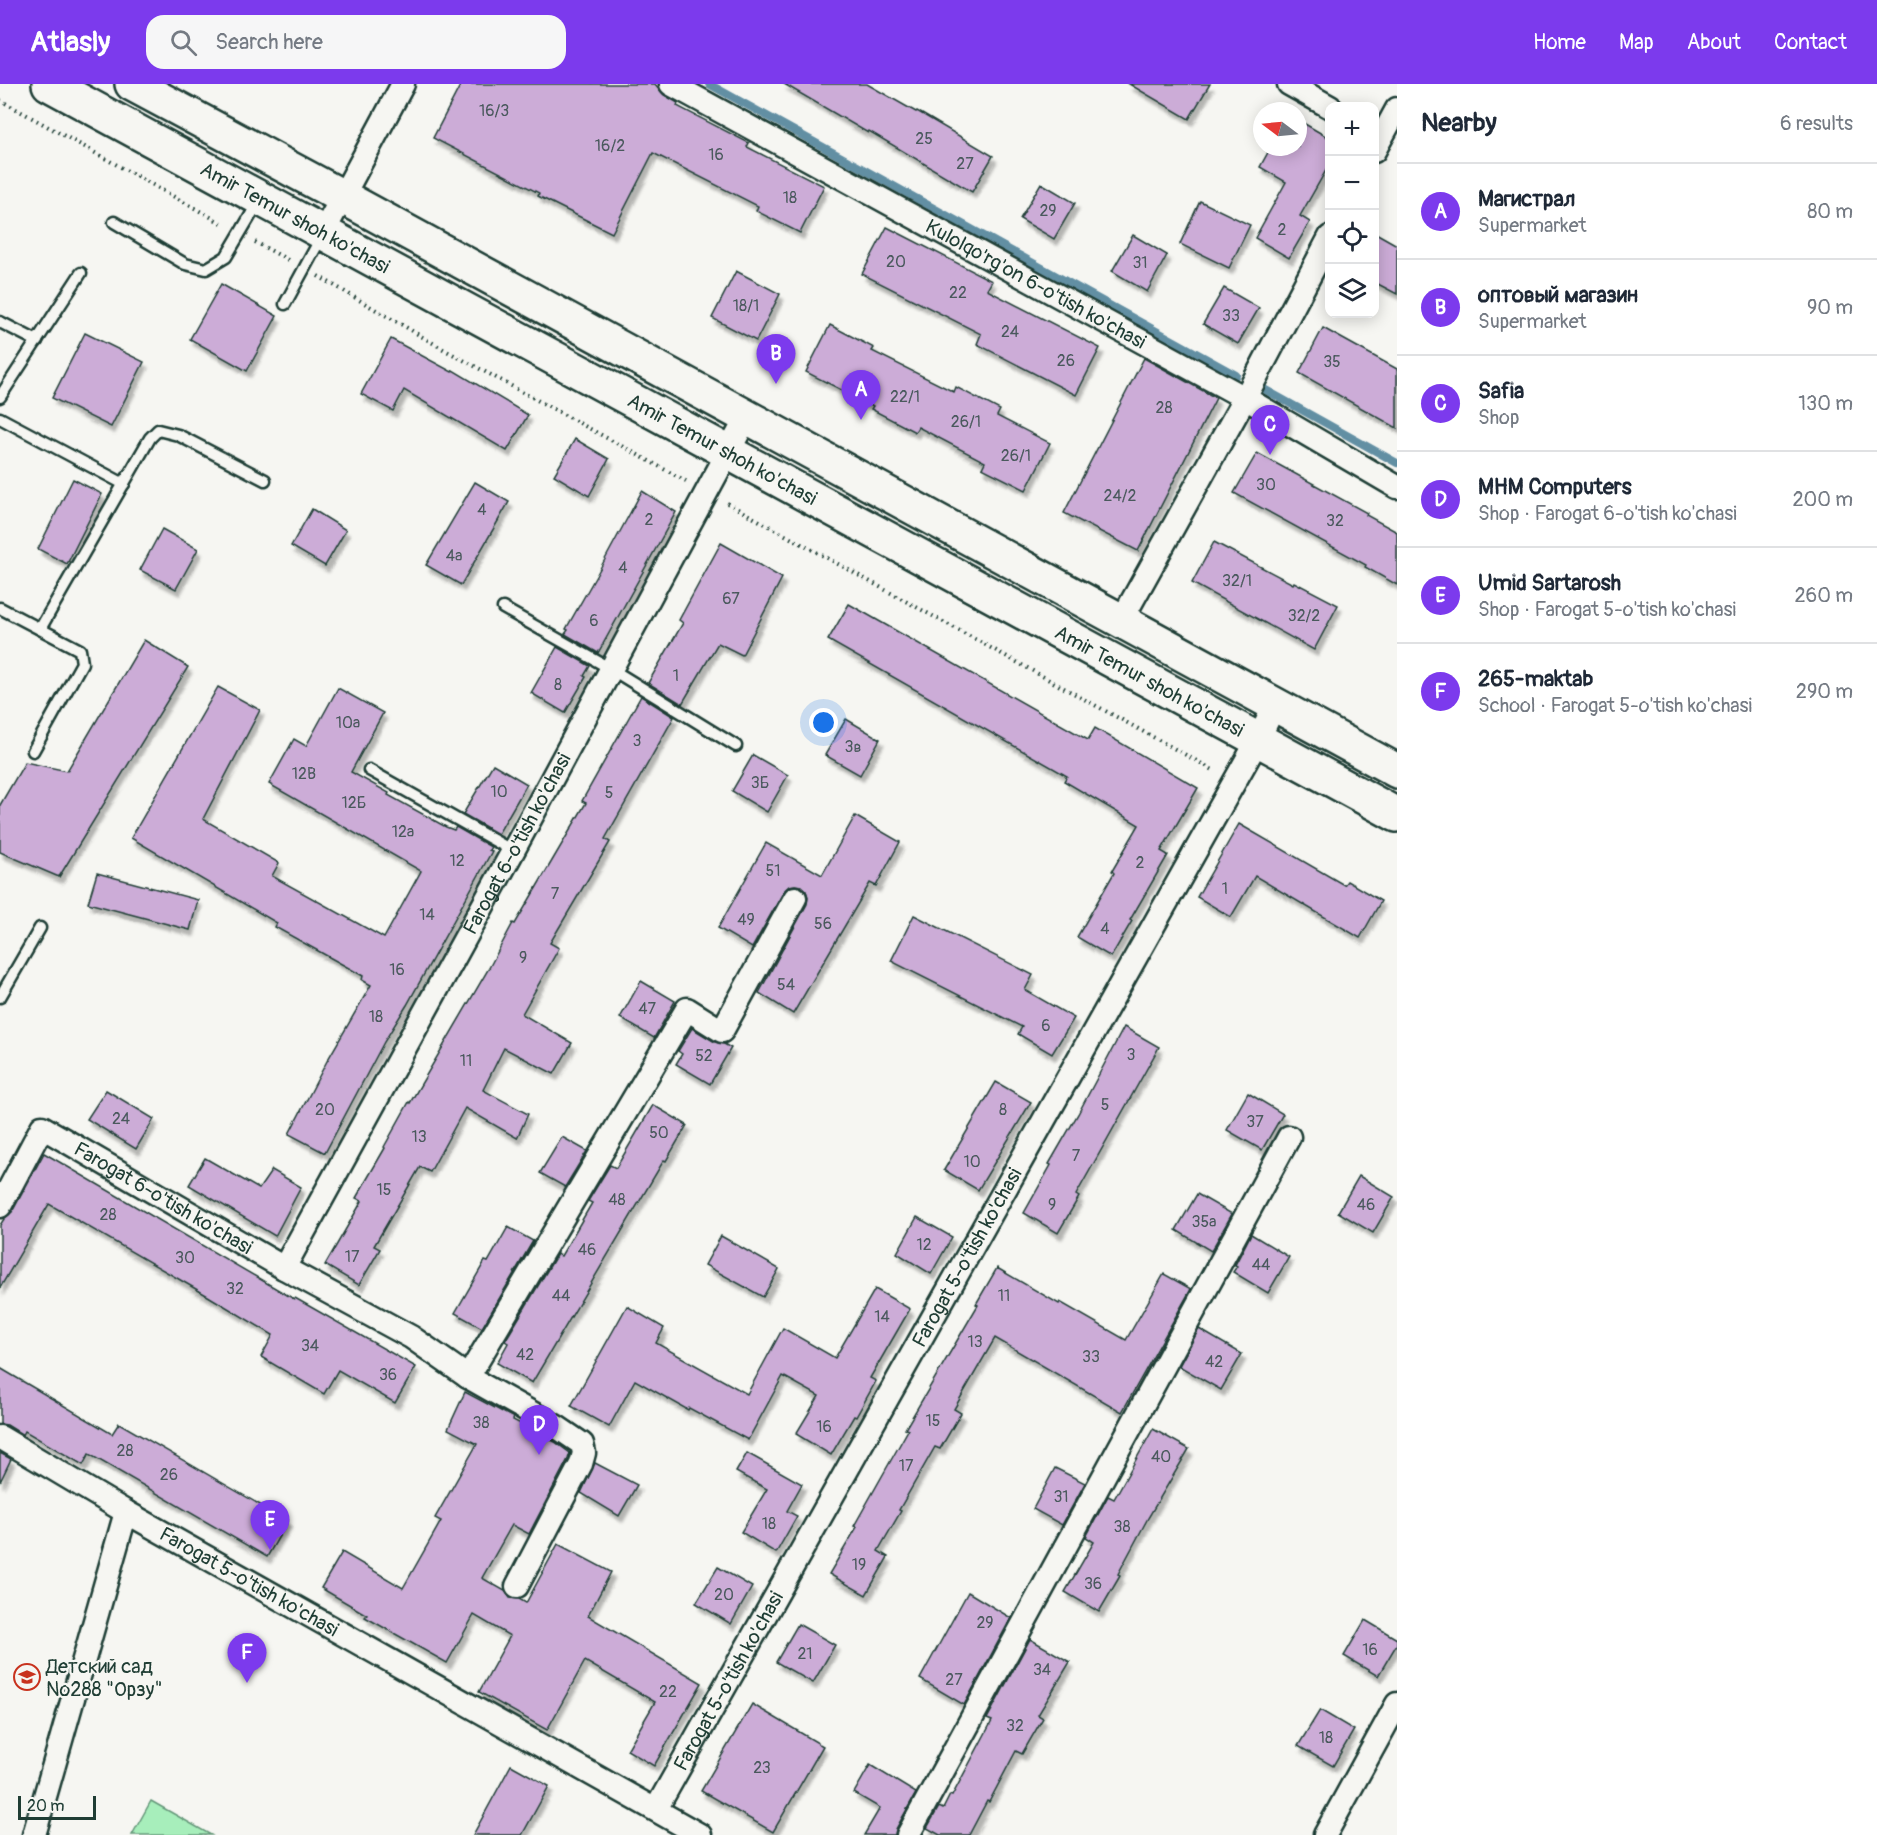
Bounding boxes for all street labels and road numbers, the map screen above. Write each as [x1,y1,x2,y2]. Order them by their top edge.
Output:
street label: Amir Temur shoh ko'chasi [196,156,394,279]
street label: Kulolqo'rg'on 6-o'tish ko'chasi [921,213,1151,354]
street label: Amir Temur shoh ko'chasi [623,388,821,511]
street label: Amir Temur shoh ko'chasi [1051,619,1249,742]
street label: Farogat 6-o'tish ko'chasi [457,749,576,939]
street label: Farogat 6-o'tish ko'chasi [70,1136,257,1260]
street label: Farogat 5-o'tish ko'chasi [906,1163,1027,1351]
street label: Farogat 5-o'tish ko'chasi [155,1521,343,1642]
street label: Farogat 5-o'tish ko'chasi [668,1587,789,1775]

